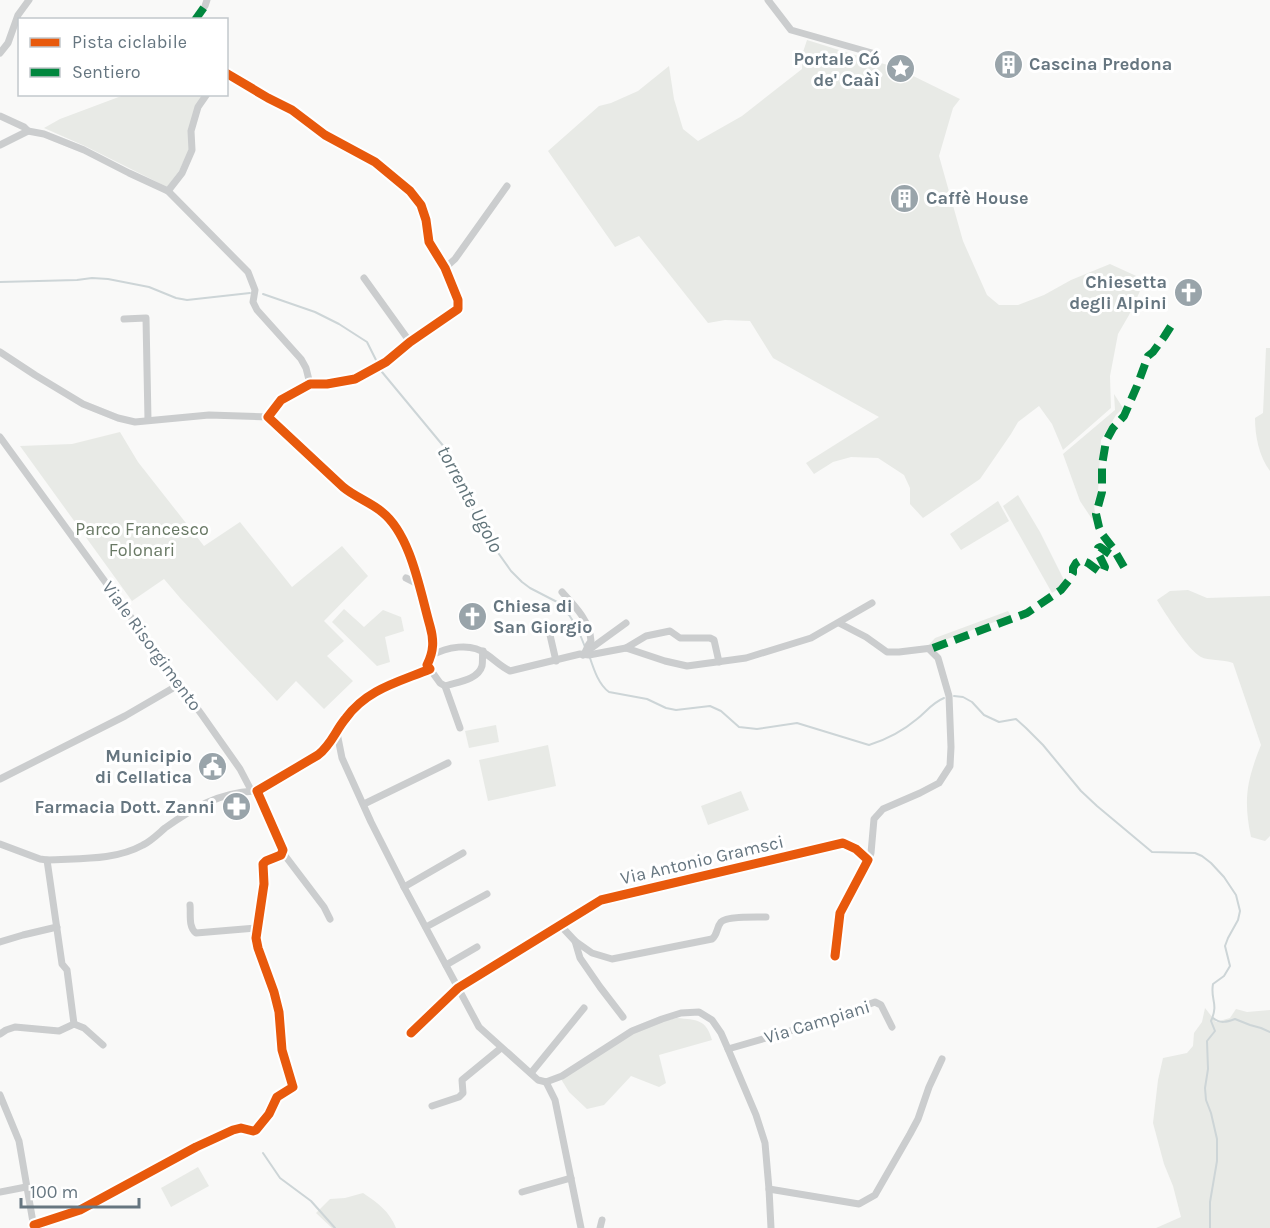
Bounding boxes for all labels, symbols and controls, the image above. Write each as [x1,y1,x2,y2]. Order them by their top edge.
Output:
legend [18,18,228,96]
text: Pista ciclabile [72,31,187,53]
place label: Portale Có de' Caàì [794,48,880,91]
building icon: Cascina Predona [992,48,1024,80]
place icon: Portale Có de' Caàì [885,53,917,85]
place label: Cascina Predona [1029,53,1172,75]
text: Sentiero [72,61,141,83]
building icon: Caffè House [889,182,921,214]
place label: Caffè House [926,187,1028,209]
place label: Chiesetta degli Alpini [1069,271,1167,314]
church icon: Chiesetta degli Alpini [1172,276,1204,308]
water label: torrente Ugolo [432,442,508,556]
park label: Parco Francesco Folonari [75,518,209,561]
street label: Viale Risorgimento [98,577,206,715]
place label: Chiesa di San Giorgio [493,595,593,638]
church icon: Chiesa di San Giorgio [456,600,488,632]
place label: Municipio di Cellatica [95,745,192,788]
public building icon: Municipio di Cellatica [197,750,229,782]
pharmacy icon: Farmacia Dott. Zanni [220,791,252,823]
place label: Farmacia Dott. Zanni [35,796,215,818]
street label: Via Antonio Gramsci [618,831,786,889]
street label: Via Campiani [761,995,873,1049]
scale bar [21,1171,140,1209]
text: 100 m [30,1181,78,1203]

